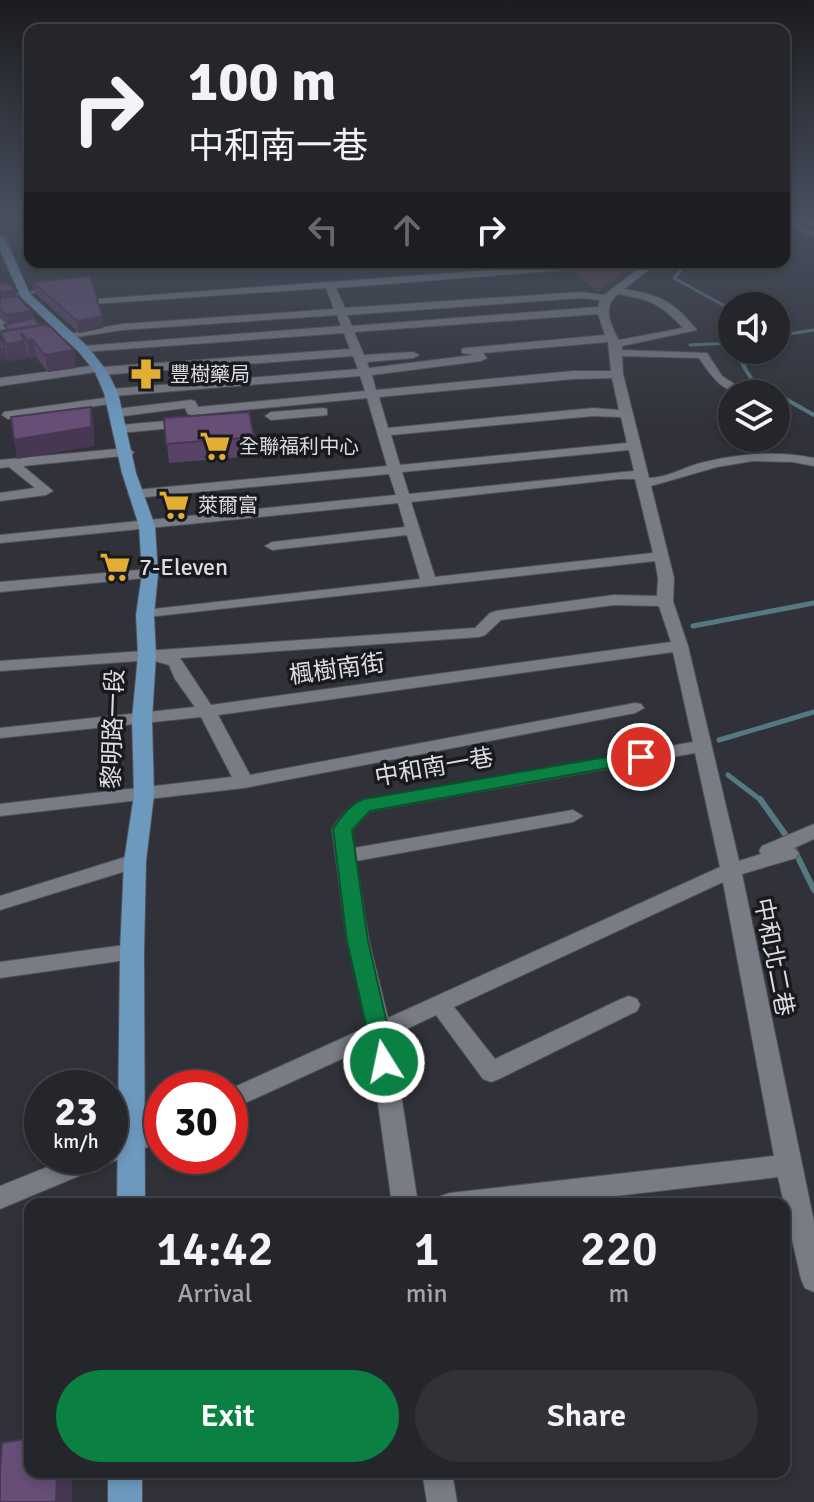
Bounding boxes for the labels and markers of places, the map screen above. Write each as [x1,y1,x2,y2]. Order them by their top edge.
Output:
pharmacy icon: 豐樹藥局 [129,357,163,391]
place label: 豐樹藥局 [170,362,250,387]
supermarket icon: 全聯福利中心 [198,429,232,463]
place label: 全聯福利中心 [239,434,359,459]
supermarket icon: 萊爾富 [157,488,191,522]
place label: 萊爾富 [198,493,258,518]
supermarket icon: 7-Eleven [98,550,132,584]
place label: 7-Eleven [139,552,228,582]
pin [607,723,675,791]

